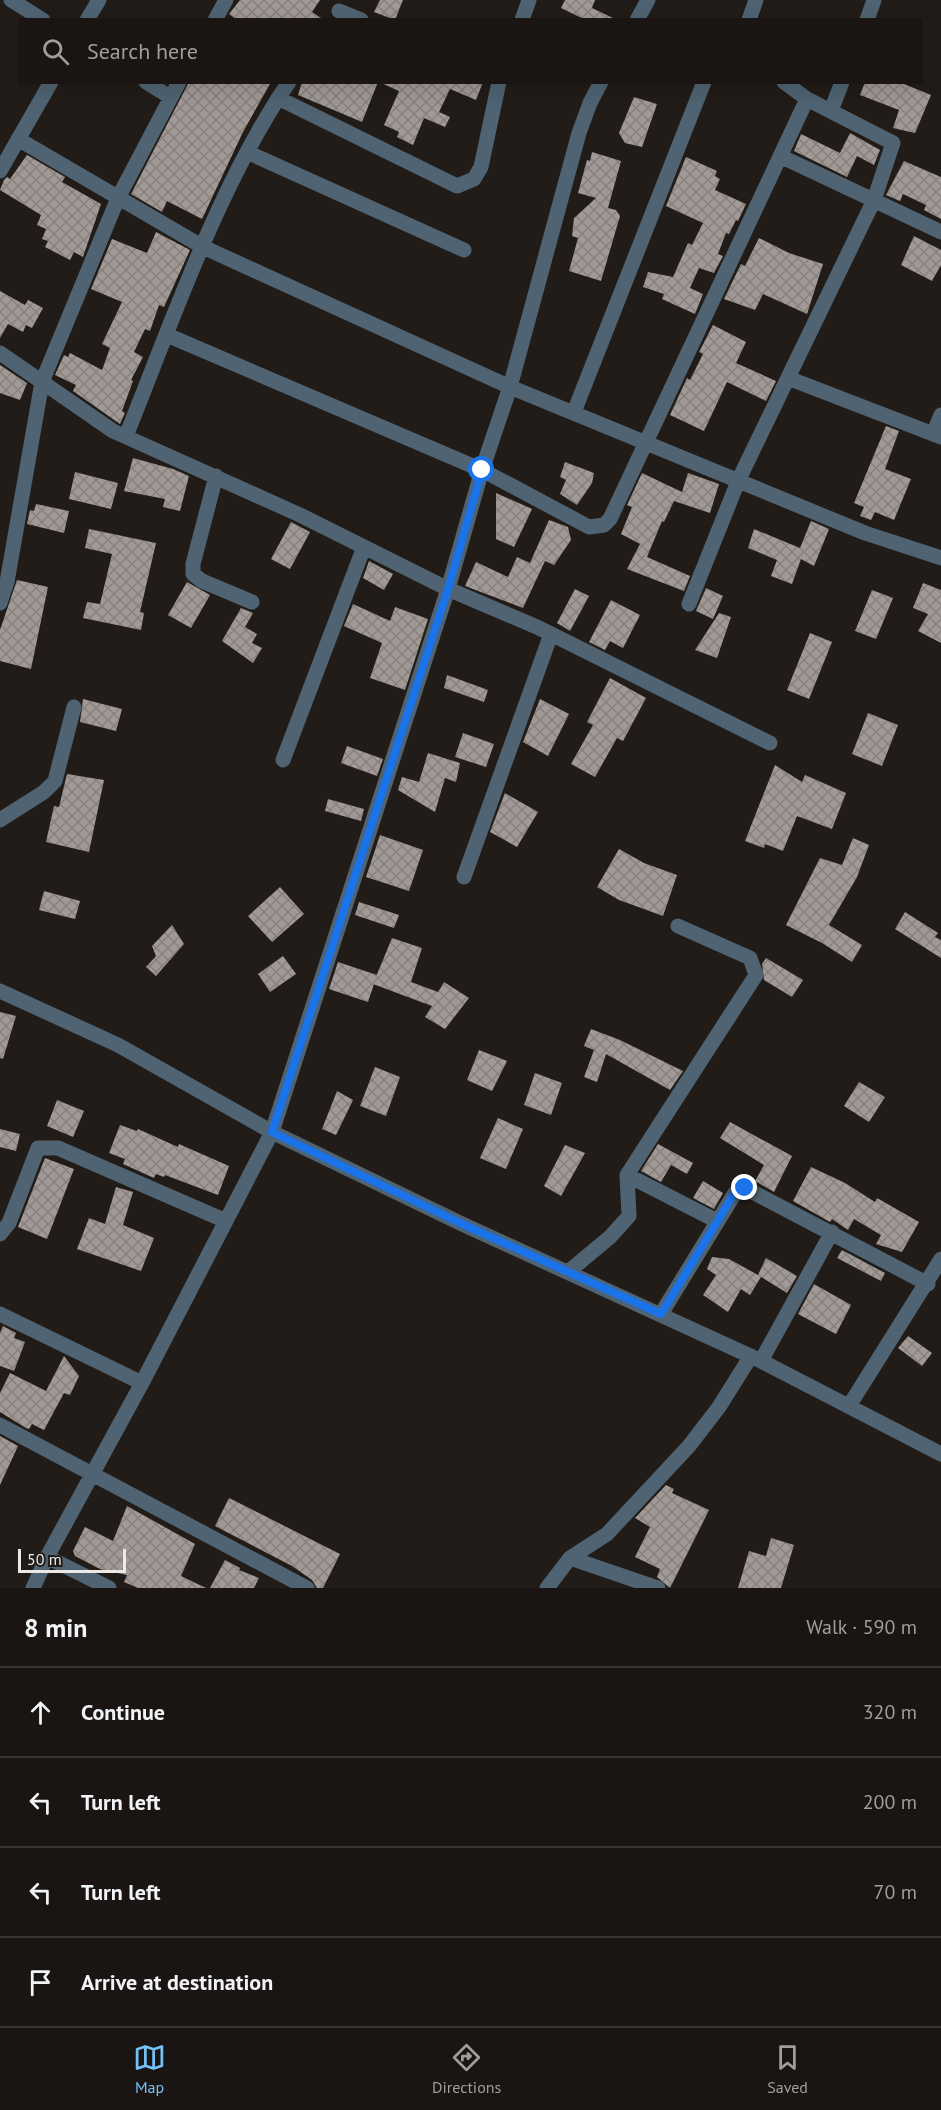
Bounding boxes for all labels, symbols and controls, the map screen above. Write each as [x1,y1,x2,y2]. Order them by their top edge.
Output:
search box [18,18,923,84]
icon: search [39,35,72,68]
text: Search here [87,37,198,65]
route start [468,456,494,482]
route end [731,1174,757,1200]
scale bar [18,1546,126,1574]
text: 50 m [27,1549,62,1569]
text: 8 min [24,1611,87,1644]
text: Walk · 590 m [806,1614,917,1640]
icon: ahead [24,1696,57,1729]
text: Continue [81,1698,165,1726]
text: 320 m [863,1699,917,1725]
icon: left [24,1786,57,1819]
text: Turn left [81,1788,161,1816]
text: 200 m [863,1789,917,1815]
icon: left [24,1876,57,1909]
text: Turn left [81,1878,161,1906]
text: 70 m [874,1879,917,1905]
icon: arrive [24,1966,57,1999]
text: Arrive at destination [81,1968,273,1996]
tab: Map [133,2041,166,2097]
tab: Directions [432,2041,501,2097]
tab: Saved [767,2041,808,2097]

